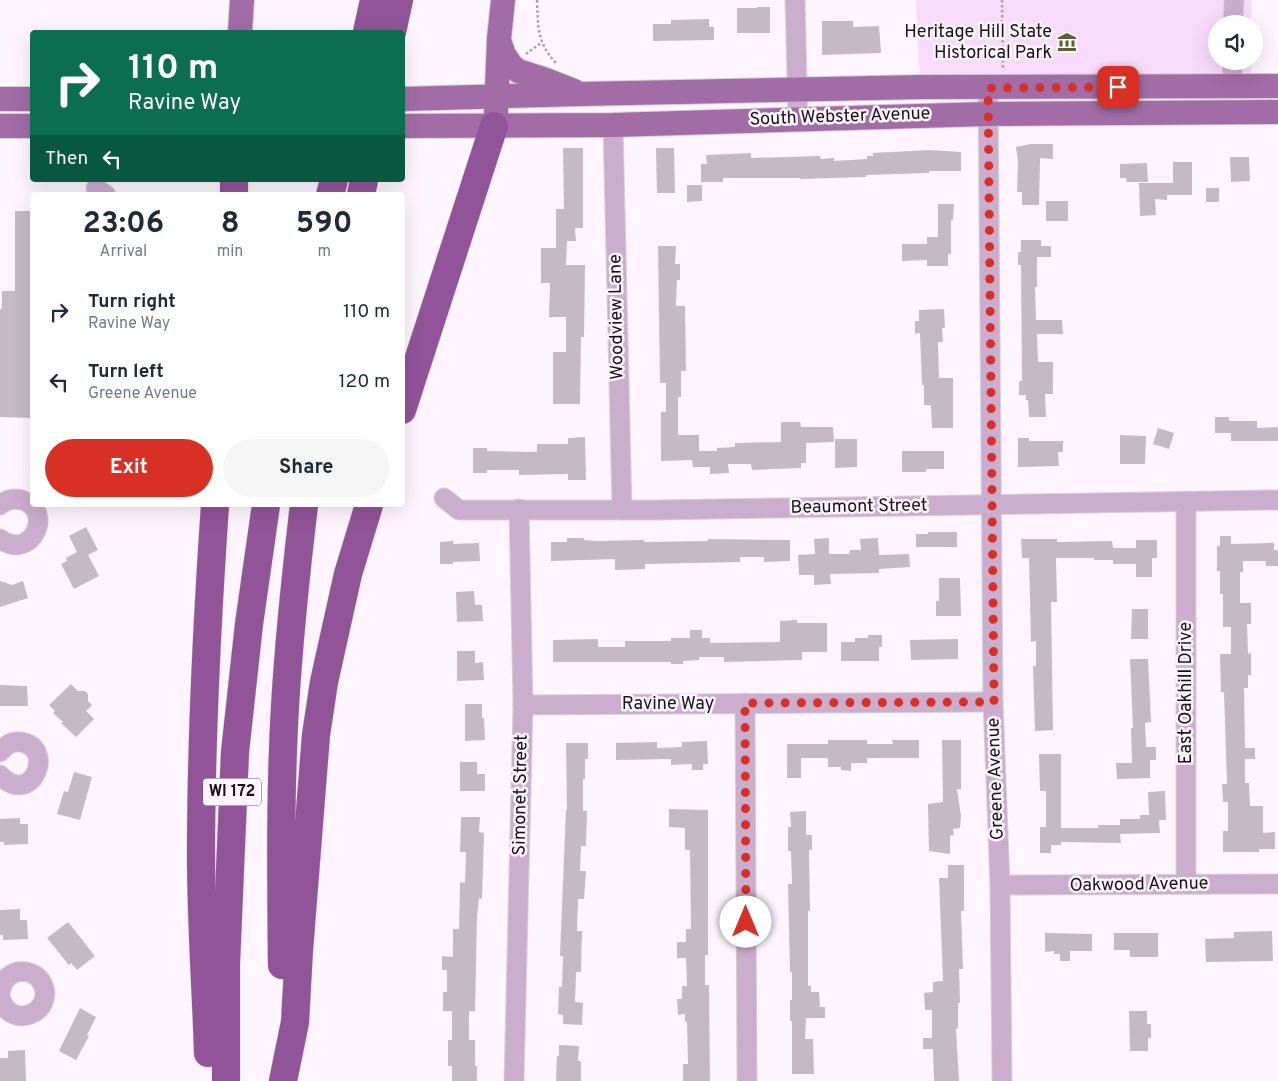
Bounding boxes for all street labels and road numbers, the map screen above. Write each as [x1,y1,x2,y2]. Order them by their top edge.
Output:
street label: South Webster Avenue [749,102,931,132]
street label: Woodview Lane [604,254,630,380]
street label: Beaumont Street [790,494,928,520]
street label: East Oakhill Drive [1175,622,1198,764]
street label: Ravine Way [622,693,714,716]
street label: Greene Avenue [982,717,1010,841]
street label: Simonet Street [508,734,534,856]
road number: WI 172 [203,779,261,806]
street label: Oakwood Avenue [1069,872,1209,898]

